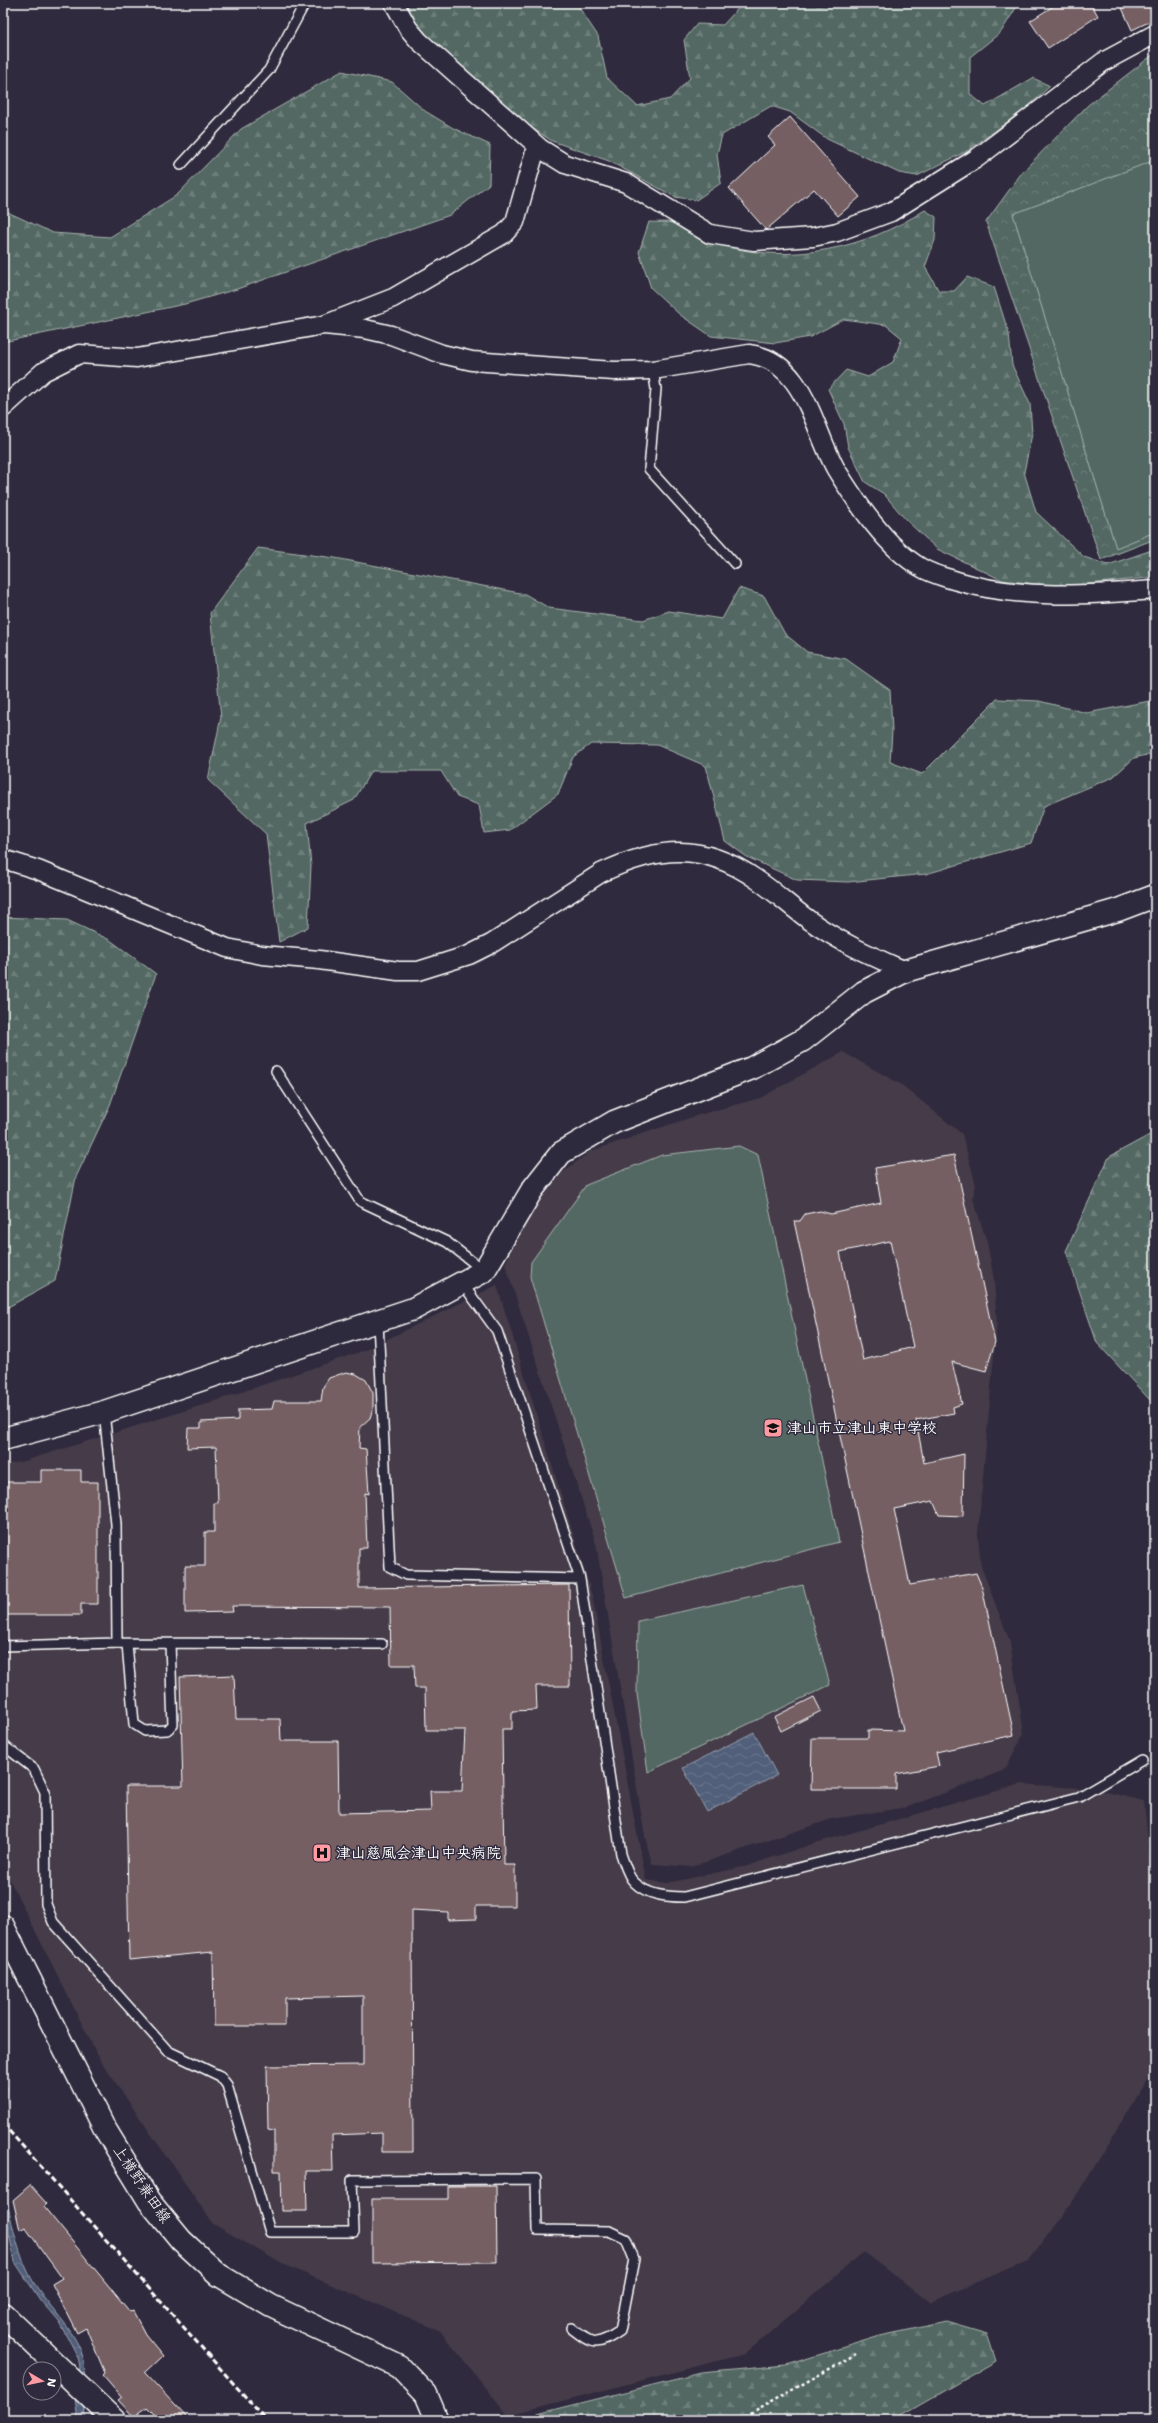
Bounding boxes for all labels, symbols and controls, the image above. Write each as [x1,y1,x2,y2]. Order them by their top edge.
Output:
school or university icon: 津山市立津山東中学校 [762,1417,784,1439]
place label: 津山市立津山東中学校 [787,1418,937,1438]
hospital icon: 津山慈風会津山中央病院 [311,1842,333,1864]
place label: 津山慈風会津山中央病院 [336,1843,501,1863]
street label: 上横野兼田線 [109,2141,175,2227]
north arrow [22,2361,62,2401]
text: N [43,2377,59,2388]

